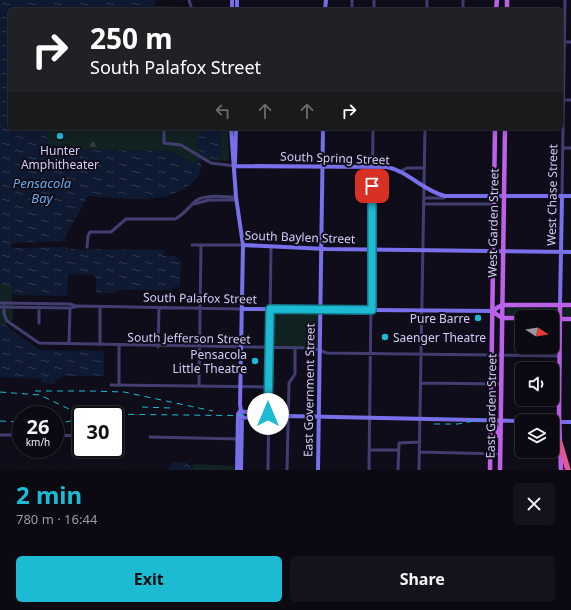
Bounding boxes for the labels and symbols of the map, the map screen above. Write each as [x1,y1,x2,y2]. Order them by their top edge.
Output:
marker: Hunter Amphitheater [55,131,65,141]
place label: Hunter Amphitheater [21,142,99,173]
street label: West Chase Street [543,143,561,246]
street label: South Spring Street [280,148,391,168]
street label: West Garden Street [484,168,502,278]
pin [355,169,389,203]
water label: Pensacola Bay [13,174,72,207]
street label: South Baylen Street [244,227,356,247]
street label: South Palafox Street [143,289,258,308]
place label: Pure Barre [410,310,470,327]
north arrow [515,310,559,354]
marker: Pure Barre [473,313,483,323]
street label: East Government Street [299,322,319,457]
street label: South Jefferson Street [127,328,251,348]
place label: Saenger Theatre [393,329,486,346]
marker: Saenger Theatre [380,332,390,342]
place label: Pensacola Little Theatre [173,346,247,377]
street label: East Garden Street [482,353,500,459]
marker: Pensacola Little Theatre [250,356,260,366]
position arrow [247,393,289,435]
speed limit sign: 30 [72,406,124,458]

